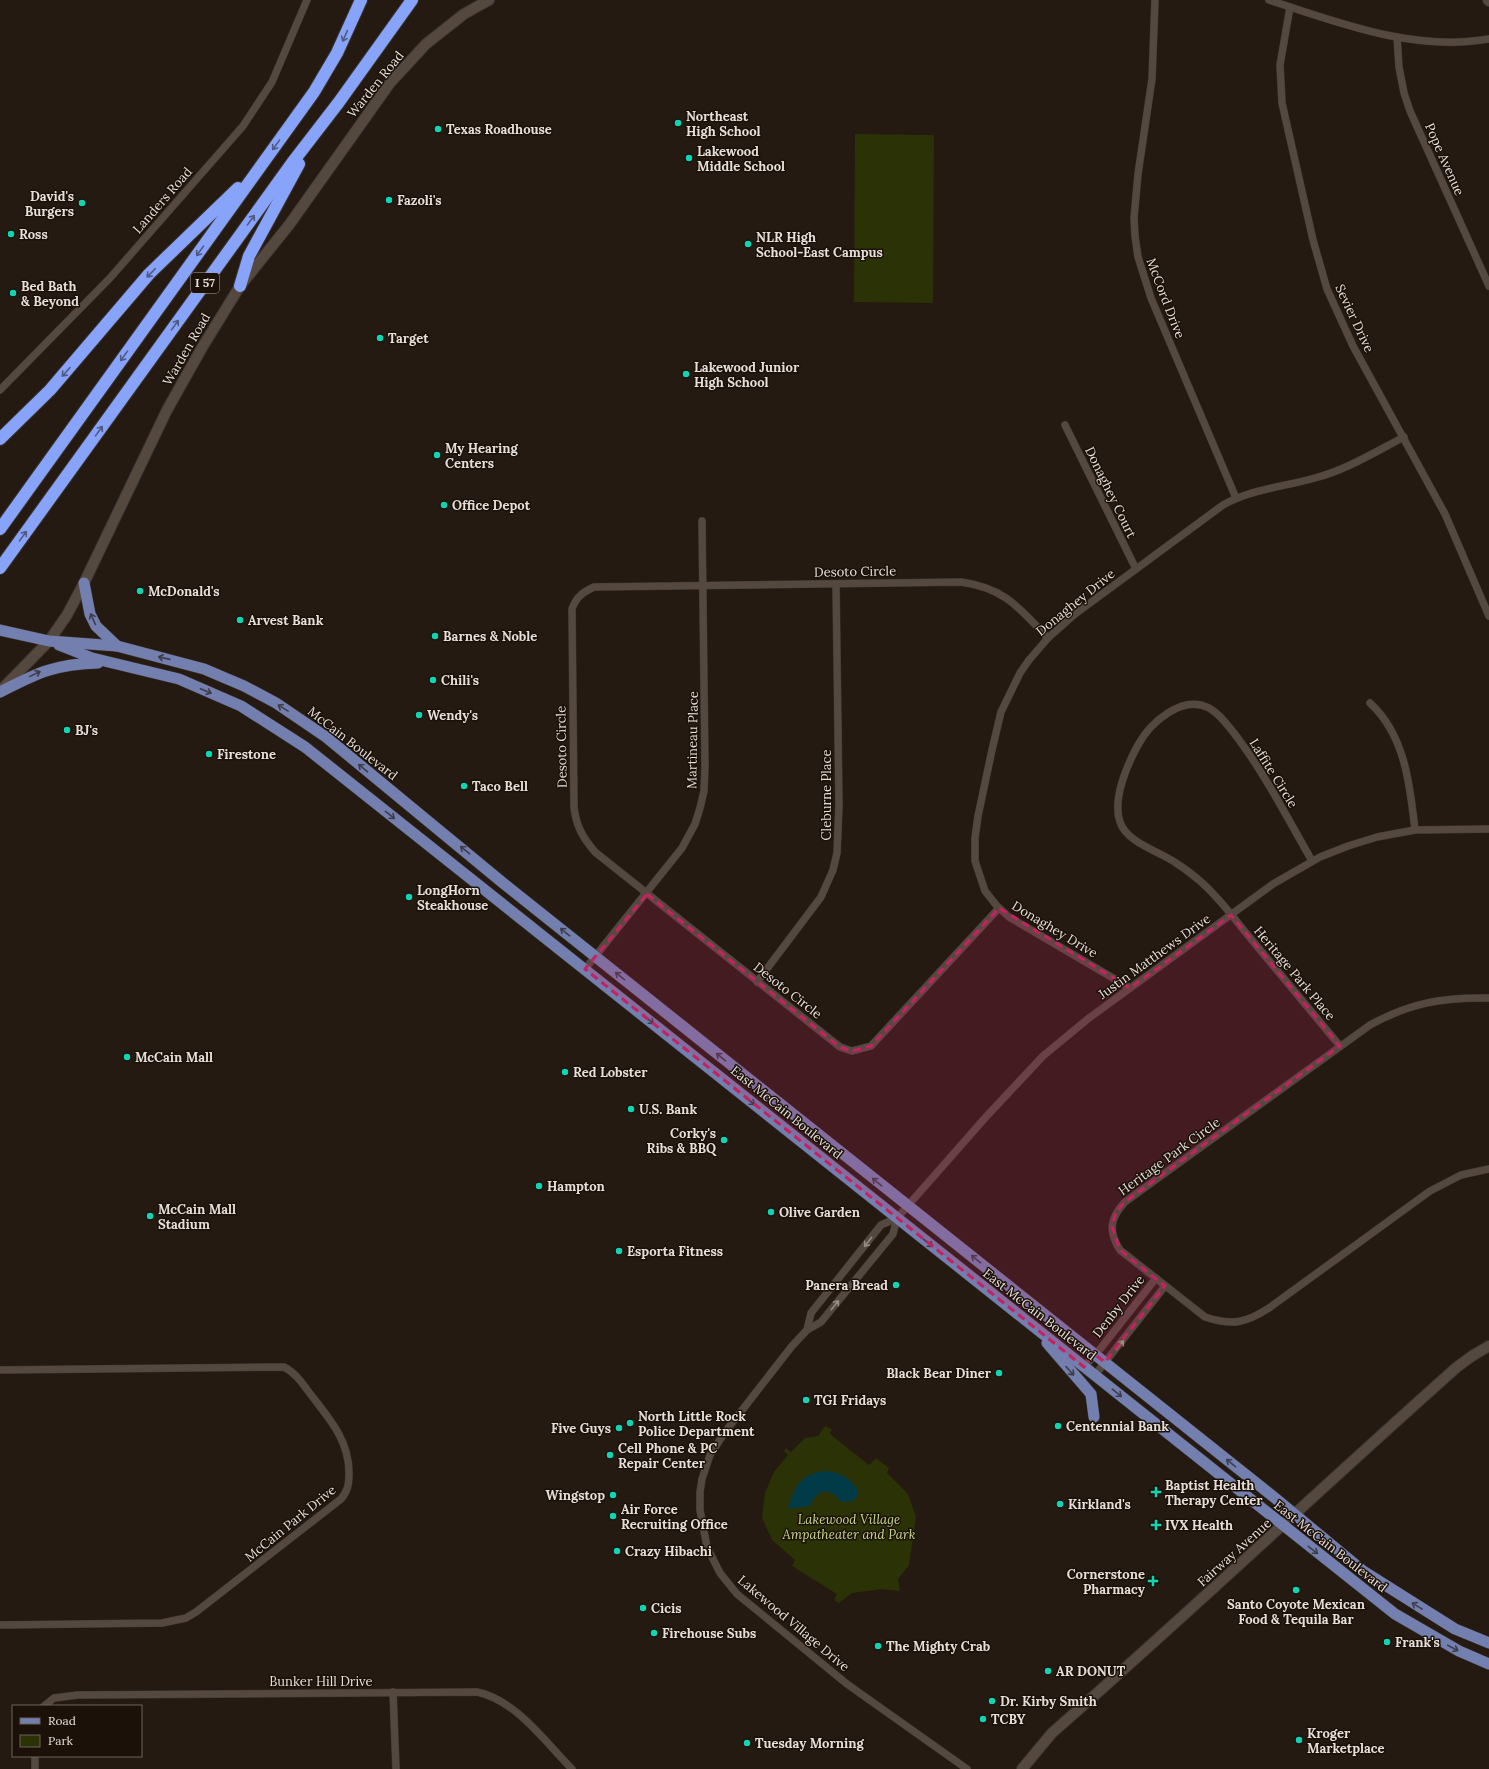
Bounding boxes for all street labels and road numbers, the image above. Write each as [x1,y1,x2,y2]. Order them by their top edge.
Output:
street label: Warden Road [343,47,408,121]
street label: Pope Avenue [1421,120,1468,198]
street label: Landers Road [129,163,196,237]
street label: McCord Drive [1142,256,1189,341]
road number: I 57 [191,273,219,293]
street label: Sevier Drive [1331,281,1378,355]
street label: Warden Road [159,310,214,389]
street label: Donaghey Court [1081,444,1140,541]
street label: Desoto Circle [814,562,896,581]
street label: Donaghey Drive [1032,565,1118,640]
street label: Martineau Place [683,691,702,789]
street label: McCain Boulevard [304,703,401,784]
street label: Desoto Circle [552,706,571,788]
street label: Laffite Circle [1246,735,1302,811]
street label: Cleburne Place [818,750,835,840]
street label: Donaghey Drive [1009,897,1101,962]
street label: Justin Matthews Drive [1094,910,1214,1003]
street label: Heritage Park Place [1250,923,1339,1024]
street label: Desoto Circle [750,958,825,1022]
street label: East McCain Boulevard [727,1062,846,1163]
street label: Heritage Park Circle [1115,1114,1224,1199]
street label: East McCain Boulevard [980,1265,1100,1364]
street label: Denby Drive [1089,1272,1148,1341]
street label: McCain Park Drive [241,1481,339,1565]
street label: East McCain Boulevard [1271,1497,1391,1596]
street label: Fairway Avenue [1194,1515,1275,1590]
street label: Lakewood Village Drive [734,1572,853,1675]
street label: Bunker Hill Drive [269,1673,373,1690]

